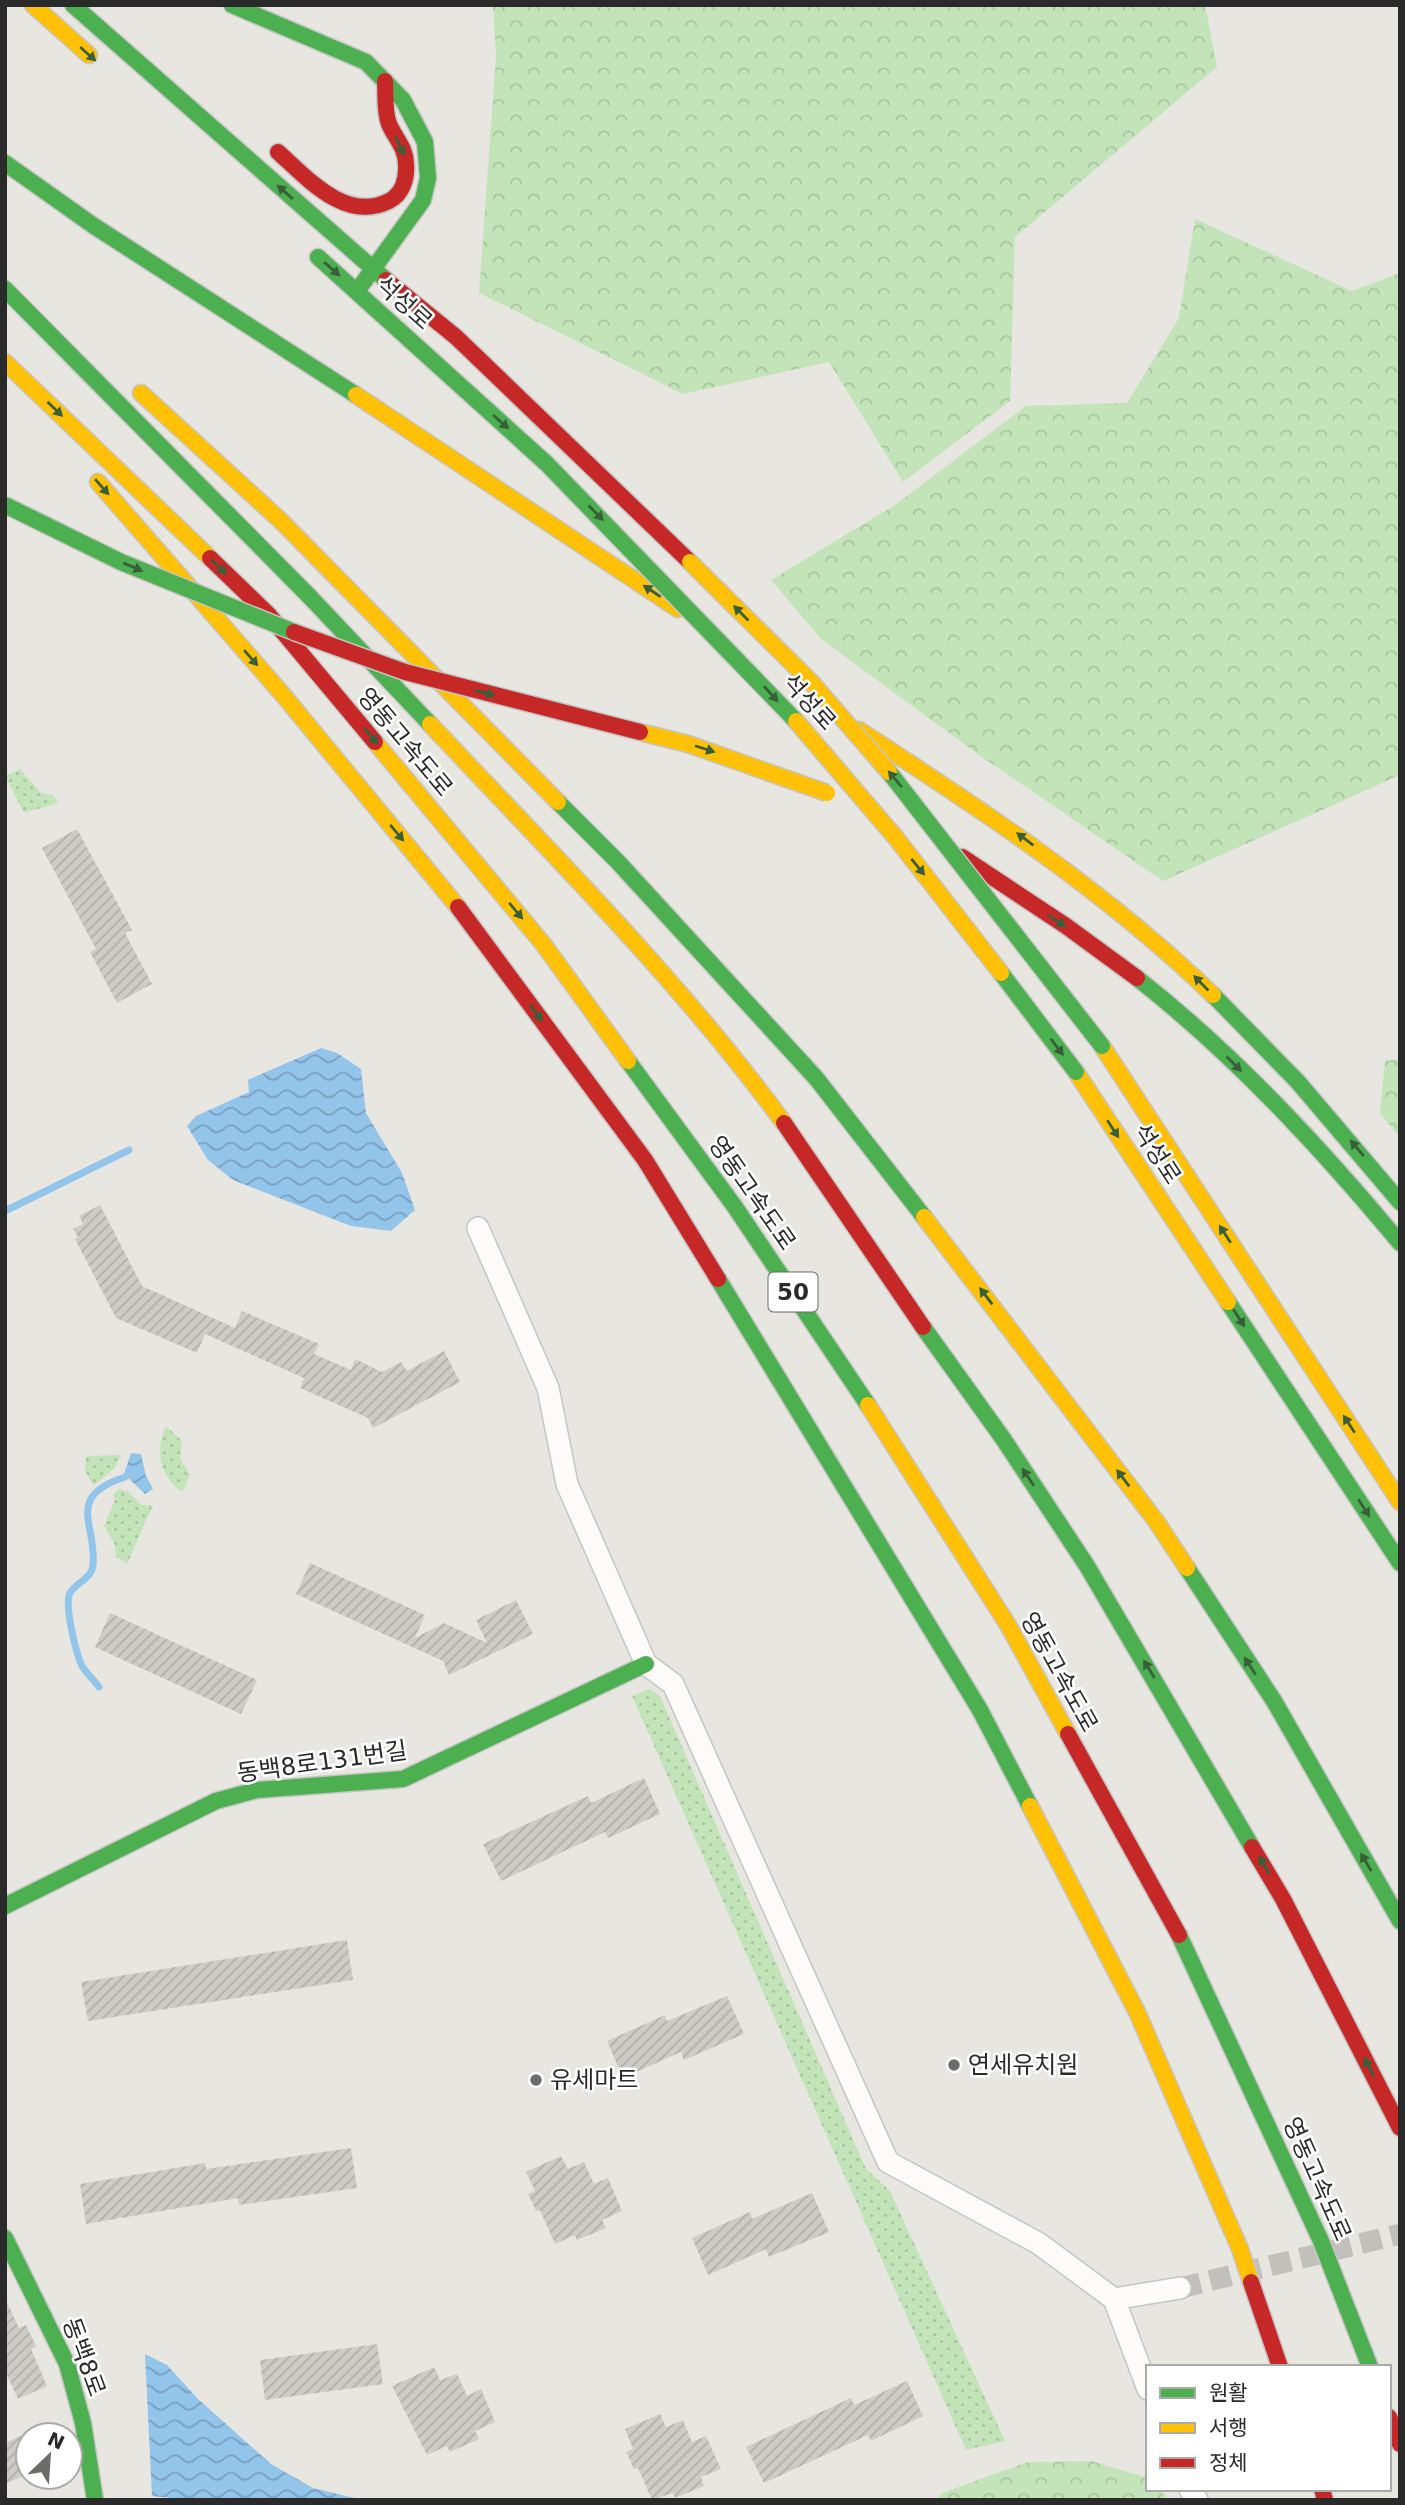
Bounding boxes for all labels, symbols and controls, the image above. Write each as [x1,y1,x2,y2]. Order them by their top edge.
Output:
one-way arrow [79,46,97,62]
one-way arrow [395,136,406,156]
one-way arrow [276,184,294,200]
one-way arrow [323,261,341,277]
street label: 석성로 [370,270,438,336]
one-way arrow [46,401,63,418]
one-way arrow [492,414,510,430]
one-way arrow [94,478,109,495]
one-way arrow [587,504,604,521]
one-way arrow [210,558,227,574]
one-way arrow [122,561,143,572]
one-way arrow [643,584,661,598]
one-way arrow [732,604,749,621]
one-way arrow [243,650,258,667]
street label: 석성로 [776,668,842,736]
street label: 영동고속도로 [352,682,458,802]
one-way arrow [762,685,778,702]
one-way arrow [474,688,496,699]
one-way arrow [363,726,378,744]
one-way arrow [695,745,716,755]
one-way arrow [888,771,903,788]
one-way arrow [389,824,404,841]
one-way arrow [1016,832,1034,846]
one-way arrow [910,859,925,876]
one-way arrow [508,902,523,919]
one-way arrow [1047,915,1067,928]
one-way arrow [1193,975,1209,991]
one-way arrow [529,1004,543,1022]
one-way arrow [1049,1038,1063,1056]
one-way arrow [1225,1056,1242,1072]
one-way arrow [1106,1119,1119,1138]
street label: 석성로 [1127,1119,1187,1189]
street label: 영동고속도로 [703,1131,801,1255]
one-way arrow [1350,1140,1365,1157]
one-way arrow [1218,1224,1231,1244]
road number: 50 [768,1273,818,1312]
one-way arrow [979,1287,993,1305]
one-way arrow [1232,1309,1245,1328]
one-way arrow [1343,1415,1356,1434]
one-way arrow [1021,1467,1034,1486]
one-way arrow [1116,1469,1131,1487]
one-way arrow [1357,1499,1370,1518]
street label: 영동고속도로 [1015,1607,1103,1737]
one-way arrow [1244,1656,1257,1676]
one-way arrow [1143,1659,1155,1678]
street label: 동백8로131번길 [235,1736,409,1788]
one-way arrow [1360,1852,1372,1872]
one-way arrow [1258,1856,1270,1875]
place label: 연세유치원 [968,2051,1078,2079]
marker: 연세유치원 [946,2057,962,2073]
one-way arrow [1364,2057,1375,2077]
place label: 유세마트 [550,2066,638,2094]
marker: 유세마트 [528,2072,544,2088]
street label: 영동고속도로 [1277,2113,1357,2245]
street label: 동백8로 [57,2314,111,2400]
legend [1146,2365,1391,2491]
text: 원활 [1209,2381,1248,2405]
text: 서행 [1209,2416,1248,2440]
north arrow [14,2421,84,2491]
text: N [44,2427,68,2454]
text: 정체 [1209,2451,1248,2475]

